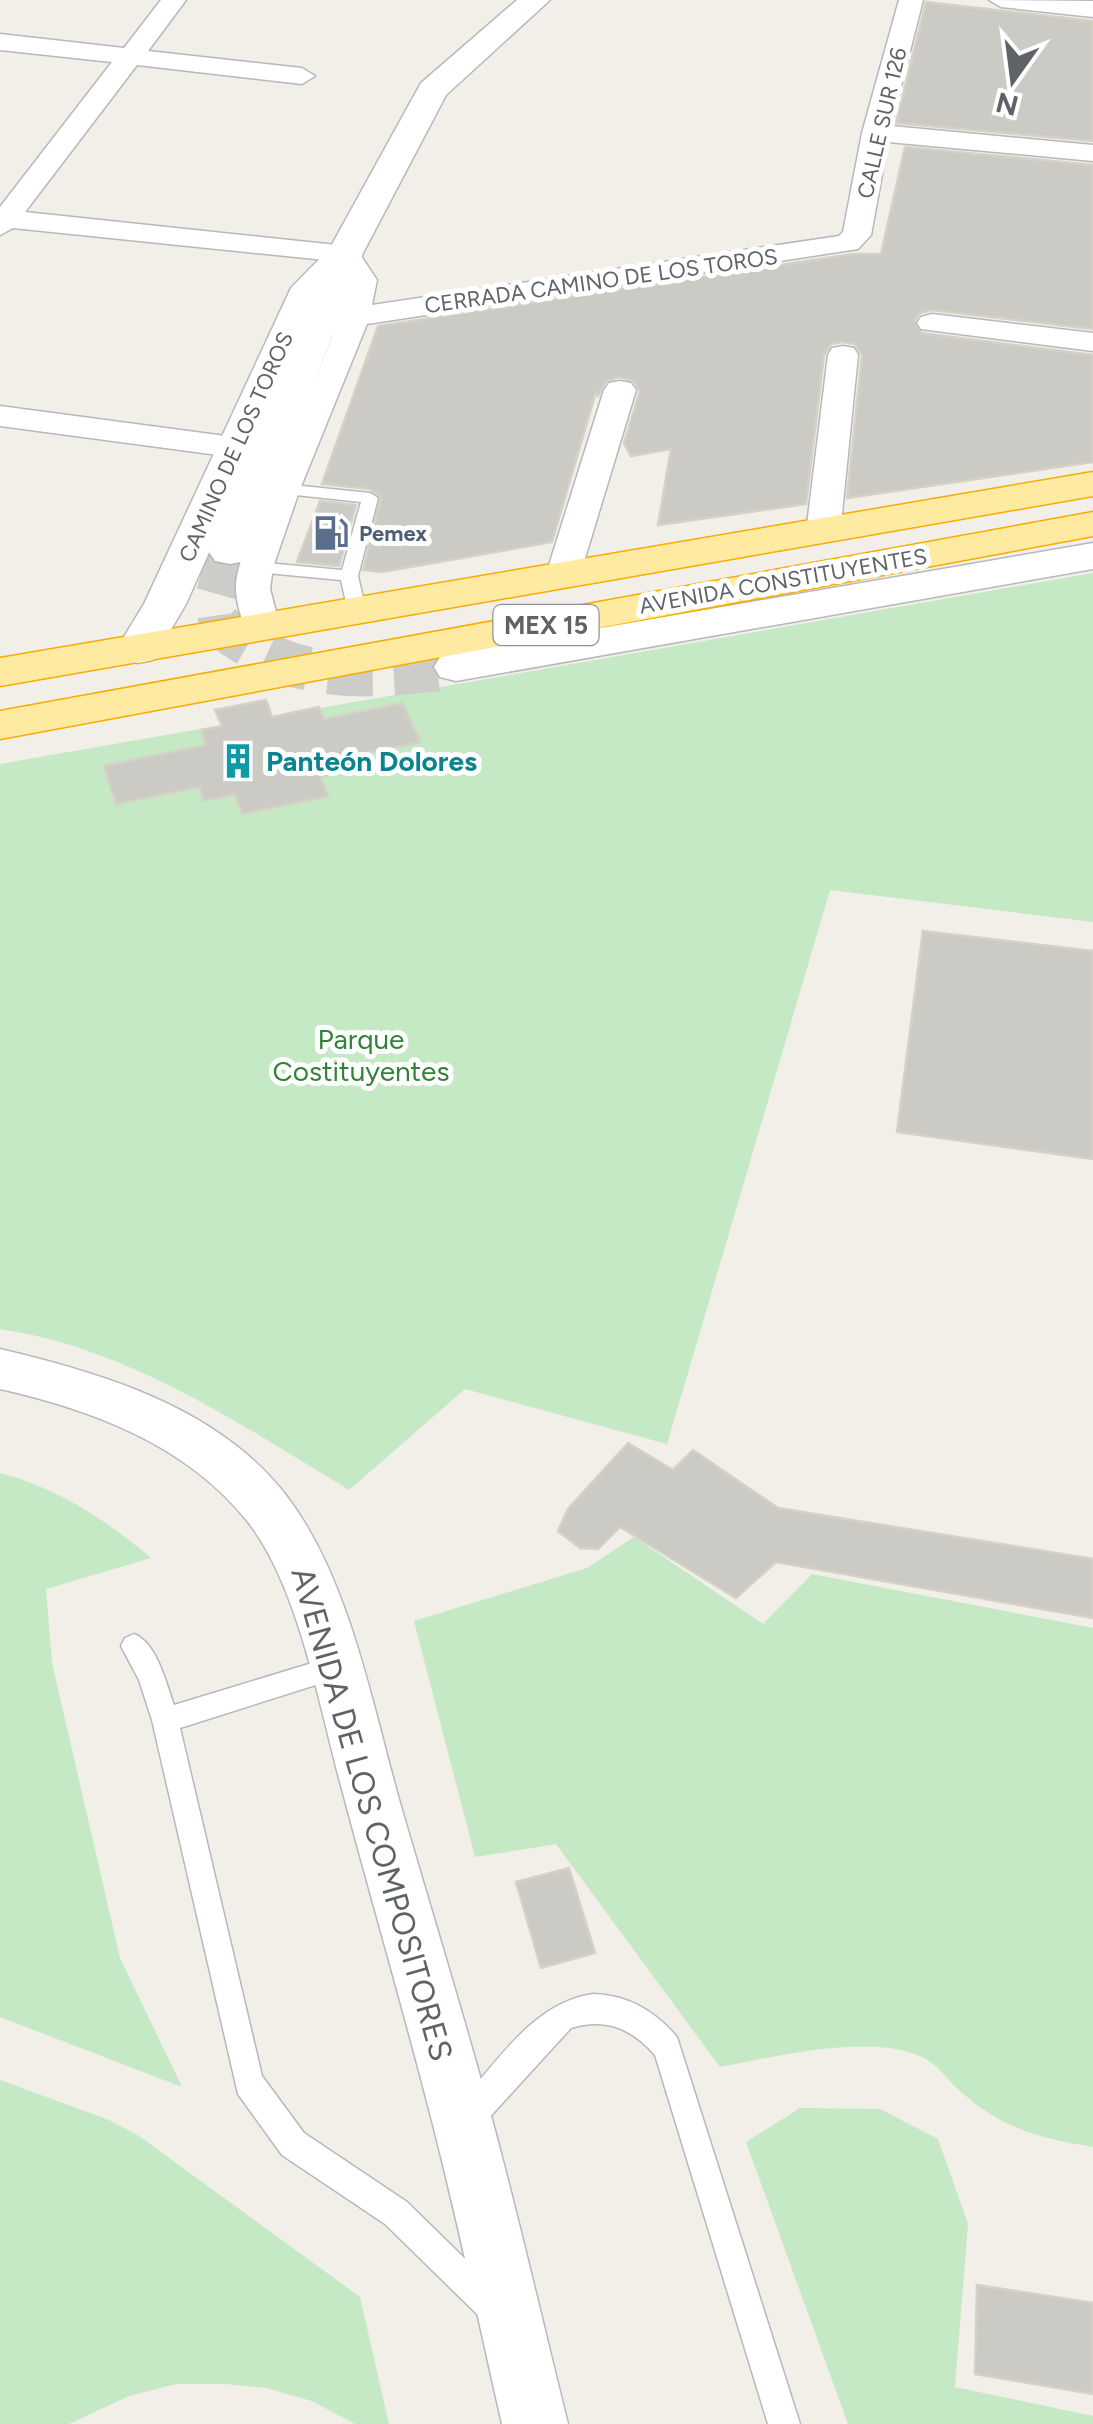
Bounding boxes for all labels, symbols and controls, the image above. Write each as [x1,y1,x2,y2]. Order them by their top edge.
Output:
north arrow [963,30,1063,130]
street label: CALLE SUR 126 [852,45,912,201]
text: N [992,85,1022,123]
street label: CERRADA CAMINO DE LOS TOROS [423,243,779,319]
street label: CAMINO DE LOS TOROS [173,328,299,566]
fuel station icon: Pemex [312,514,350,552]
place label: Pemex [359,520,427,547]
street label: AVENIDA CONSTITUYENTES [637,542,929,620]
road number: MEX 15 [494,605,598,645]
building icon: Panteón Dolores [219,742,257,780]
place label: Panteón Dolores [266,744,477,778]
park label: Parque Costituyentes [273,1022,449,1088]
street label: AVENIDA DE LOS COMPOSITORES [283,1563,461,2065]

